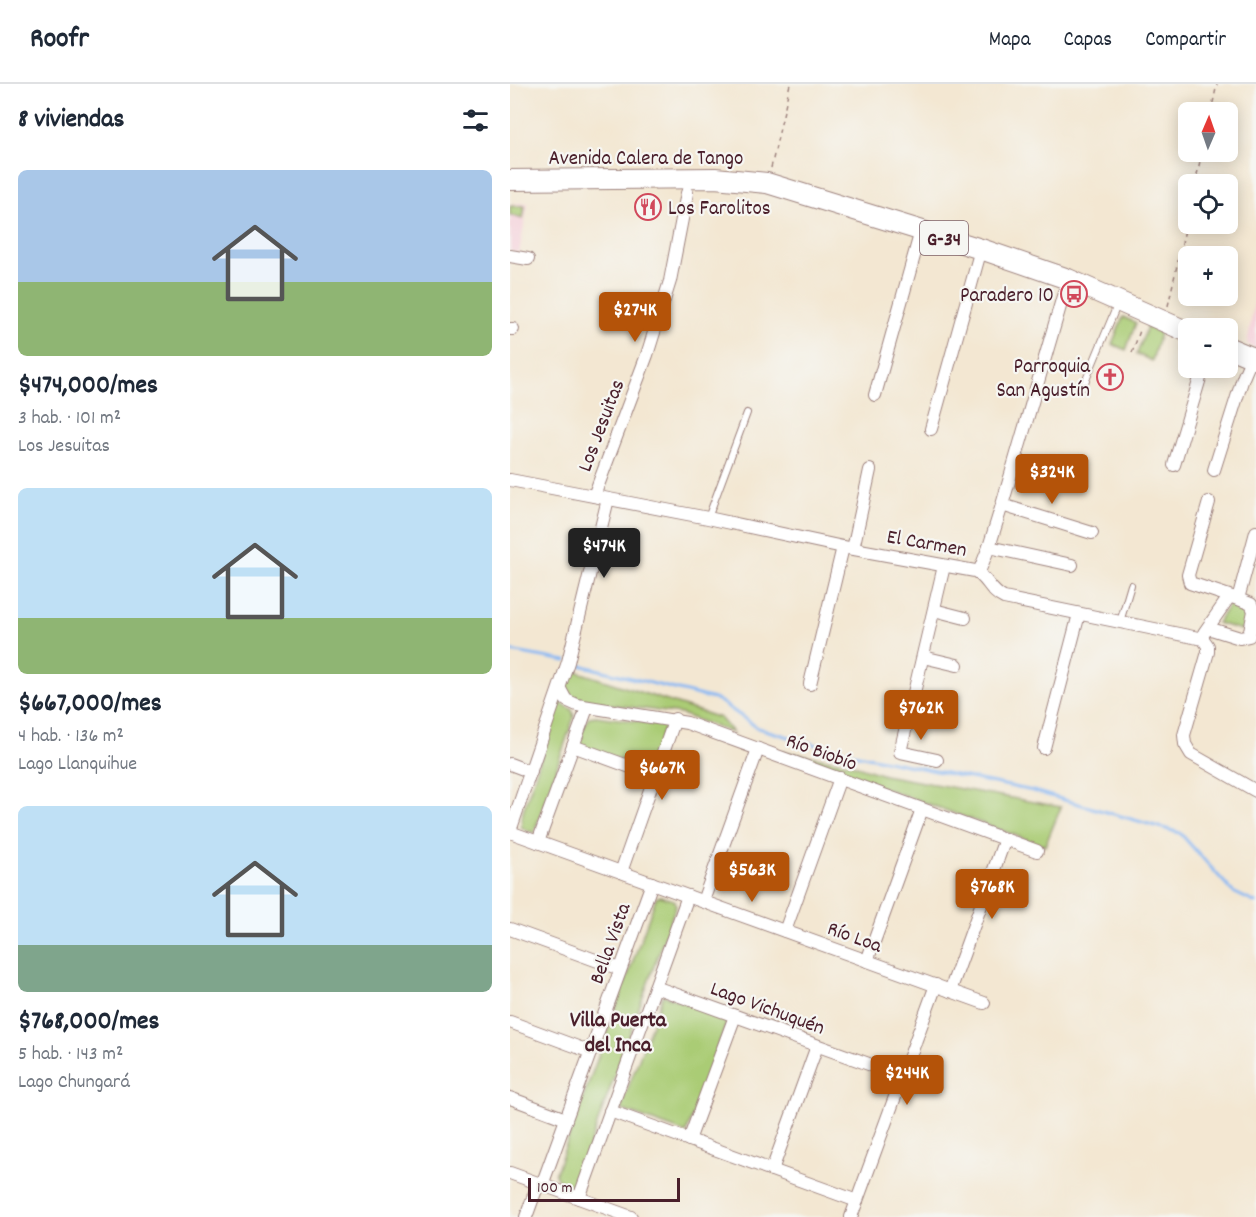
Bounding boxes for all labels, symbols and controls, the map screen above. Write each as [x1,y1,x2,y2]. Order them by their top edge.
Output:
text: Roofr [30,21,89,61]
text: Mapa [989,26,1031,56]
text: Capas [1064,26,1112,56]
text: Compartir [1145,26,1226,56]
text: 8 viviendas [18,102,124,139]
north arrow [1178,102,1238,162]
map controls [1178,102,1238,378]
icon: filters [459,104,492,137]
street label: Avenida Calera de Tango [549,145,743,175]
button: locate [1178,174,1238,234]
restaurant icon: Los Farolitos [633,192,663,222]
place label: Los Farolitos [668,195,771,225]
icon: home [201,209,309,317]
road number: G-34 [920,221,968,255]
button: + [1178,246,1238,306]
bus stop icon: Paradero 10 [1059,279,1089,309]
place label: Paradero 10 [960,282,1054,312]
pin: $274K [593,292,677,343]
text: $274K [613,297,657,325]
button: − [1178,318,1238,378]
place label: Parroquia San Agustín [997,353,1091,407]
church icon: Parroquia San Agustín [1095,362,1125,392]
text: $474,000/mes [18,368,158,405]
street label: Los Jesuitas [571,376,634,477]
text: 3 hab. · 101 m² [18,405,121,433]
text: Los Jesuitas [18,433,110,461]
pin: $324K [1010,454,1094,505]
text: $324K [1029,459,1075,487]
street label: El Carmen [884,523,969,567]
icon: home [201,527,309,635]
pin: $474K [562,528,646,579]
text: $474K [582,533,626,561]
text: $667,000/mes [18,686,162,723]
pin: $762K [879,690,963,741]
text: $762K [898,695,944,723]
text: 4 hab. · 136 m² [18,723,124,751]
street label: Río Biobío [781,727,861,781]
pin: $667K [620,750,704,801]
text: Lago Llanquihue [18,751,137,779]
text: $667K [639,755,685,783]
icon: home [201,845,309,953]
pin: $563K [710,852,794,903]
text: $563K [728,857,776,885]
pin: $768K [950,869,1034,920]
text: $768K [970,874,1014,902]
street label: Bella Vista [583,898,641,989]
street label: Río Loa [823,915,887,963]
street label: Lago Vichuquén [705,975,828,1044]
text: $768,000/mes [18,1004,159,1041]
district label: Villa Puerta del Inca [570,1006,667,1062]
text: 5 hab. · 143 m² [18,1041,123,1069]
pin: $244K [865,1055,949,1106]
text: $244K [885,1060,929,1088]
text: Lago Chungará [18,1069,130,1097]
scale bar [528,1175,680,1202]
text: 100 m [537,1177,573,1200]

